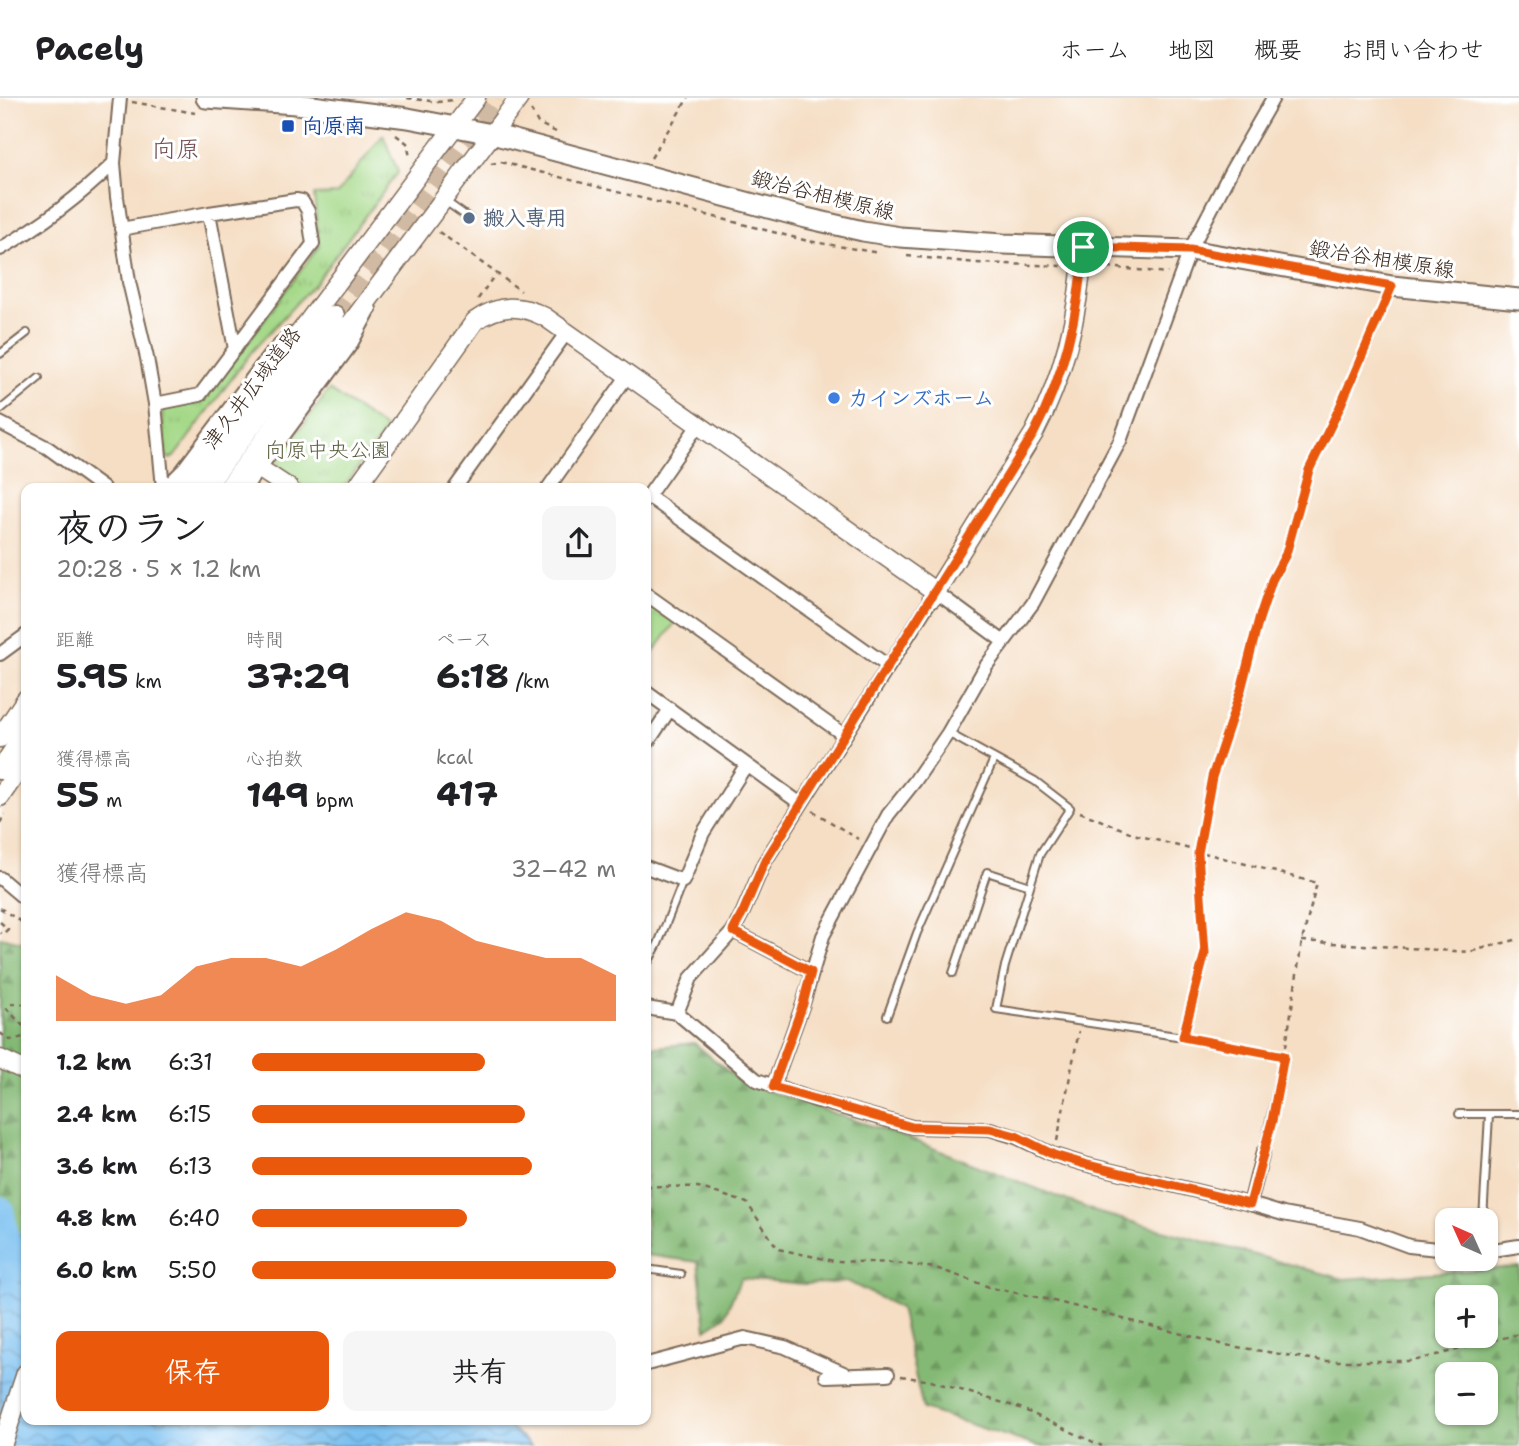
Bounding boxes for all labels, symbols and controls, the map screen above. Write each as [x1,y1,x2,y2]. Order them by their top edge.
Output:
text: Pacely [35,26,144,71]
text: ホーム [1059,34,1130,66]
text: 地図 [1168,34,1216,66]
text: 概要 [1254,34,1302,66]
text: お問い合わせ [1340,34,1484,66]
place label: 向原南 [302,112,365,140]
marker: 向原南 [280,118,296,134]
district label: 向原 [152,133,200,165]
street label: 鍛冶谷相模原線 [748,164,898,226]
place label: 搬入専用 [483,204,567,232]
marker: 搬入専用 [461,210,477,226]
pin [1053,217,1113,277]
icon: arrive [1064,228,1102,266]
street label: 鍛冶谷相模原線 [1307,234,1457,284]
street label: 津久井広域道路 [197,321,307,455]
place label: カインズホーム [848,384,994,412]
marker: カインズホーム [826,390,842,406]
park label: 向原中央公園 [265,436,391,464]
text: 夜のラン [56,502,208,553]
button: share [542,506,616,580]
text: 20:28 · 5 × 1.2 km [56,554,261,584]
text: 距離 [56,627,94,652]
text: 時間 [246,627,284,652]
text: ペース [436,627,492,652]
text: 5.95 [56,652,129,699]
text: 37:29 [246,652,350,699]
text: 6:18 [436,652,509,699]
text: km [129,669,162,694]
text: /km [509,669,550,694]
text: kcal [436,745,473,770]
text: 獲得標高 [56,746,132,771]
text: 心拍数 [246,746,303,771]
text: 417 [436,770,498,817]
text: 55 [56,771,99,818]
text: 149 [246,771,309,818]
text: m [99,788,122,813]
text: bpm [309,788,354,813]
text: 32–42 m [511,854,616,884]
text: 獲得標高 [56,858,148,888]
text: 1.2 km [56,1047,132,1077]
text: 6:31 [168,1047,213,1077]
text: 2.4 km [56,1099,137,1129]
text: 6:15 [168,1099,211,1129]
text: 3.6 km [56,1151,137,1181]
text: 6:13 [168,1151,213,1181]
text: 4.8 km [56,1203,137,1233]
text: 6:40 [168,1203,220,1233]
north arrow [1435,1208,1498,1270]
map controls [1435,1208,1498,1425]
text: 6.0 km [56,1255,137,1285]
text: 5:50 [168,1255,217,1285]
button: + [1435,1285,1498,1348]
button: 保存 [56,1331,329,1411]
button: 共有 [343,1331,616,1411]
button: − [1435,1362,1498,1425]

